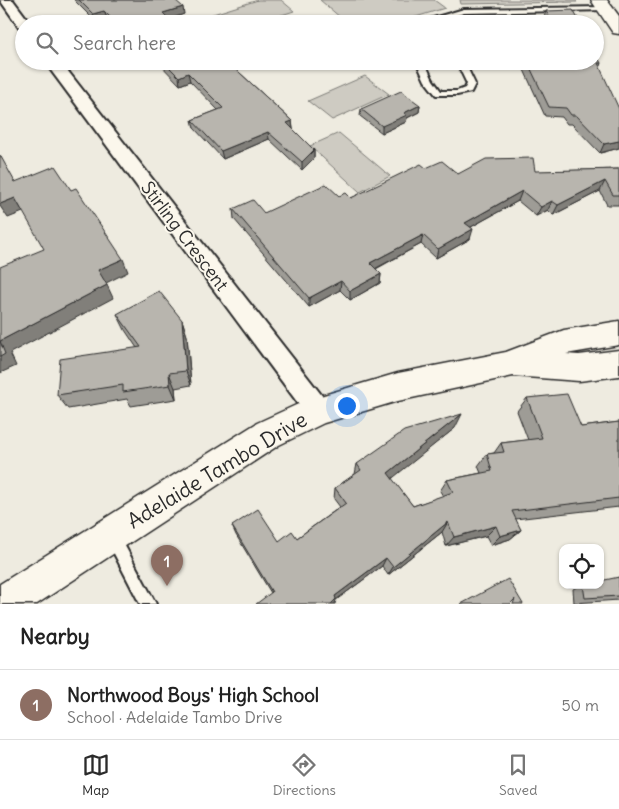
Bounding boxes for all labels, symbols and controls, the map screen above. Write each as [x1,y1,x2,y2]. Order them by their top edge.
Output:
search box [15,15,604,70]
icon: search [33,29,61,57]
text: Search here [73,31,176,55]
street label: Stirling Crescent [136,177,234,295]
your location [334,393,360,419]
street label: Adelaide Tambo Drive [122,406,312,534]
map controls [559,544,604,589]
button: locate [559,544,604,589]
pin: 1 [151,545,183,586]
text: Nearby [20,623,90,650]
text: Northwood Boys' High School [67,683,319,707]
text: 1 [33,695,39,715]
text: 50 m [561,695,599,715]
text: School · Adelaide Tambo Drive [67,707,282,727]
tab: Map [82,751,110,799]
tab: Directions [273,751,336,799]
tab: Saved [499,751,537,799]

